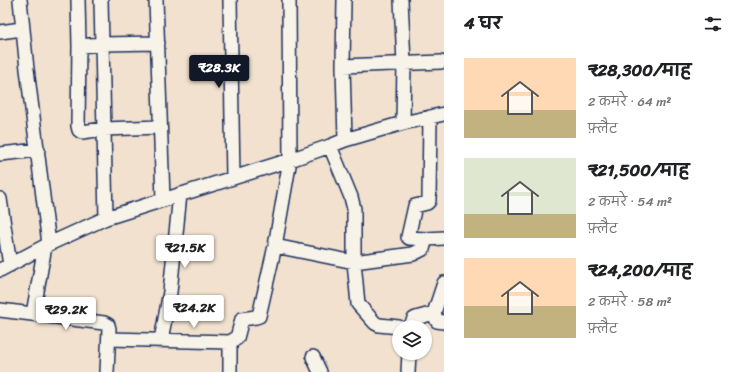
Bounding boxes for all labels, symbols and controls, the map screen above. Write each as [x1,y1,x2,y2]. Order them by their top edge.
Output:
text: 4 घर [464,8,502,38]
icon: filters [702,13,724,35]
pin: ₹28.3K [186,55,252,89]
text: ₹28,300/माह [588,55,691,85]
text: ₹28.3K [198,56,240,79]
icon: home [496,74,544,122]
text: 2 कमरे · 64 m² [588,90,671,113]
text: फ़्लैट [588,117,618,140]
text: ₹21,500/माह [588,155,689,185]
icon: home [496,174,544,222]
text: 2 कमरे · 54 m² [588,190,672,213]
text: फ़्लैट [588,217,618,240]
pin: ₹21.5K [152,235,218,269]
text: ₹21.5K [165,236,205,259]
text: ₹24,200/माह [588,255,692,285]
icon: home [496,274,544,322]
text: 2 कमरे · 58 m² [588,290,672,313]
pin: ₹24.2K [161,295,227,329]
text: ₹24.2K [173,296,215,319]
pin: ₹29.2K [33,297,99,331]
text: ₹29.2K [45,298,87,321]
text: फ़्लैट [588,317,618,340]
map controls [392,320,432,360]
button: layers [392,320,432,360]

